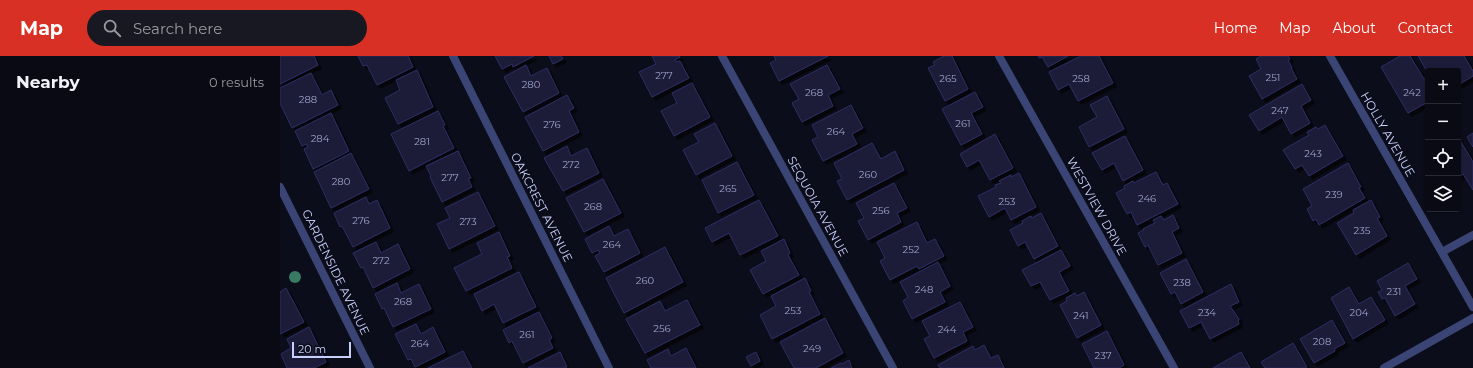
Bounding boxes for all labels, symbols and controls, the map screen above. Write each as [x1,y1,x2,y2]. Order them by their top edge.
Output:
search box [87,10,367,46]
text: Map [20,17,63,40]
icon: search [101,17,123,39]
text: Search here [133,19,222,38]
text: Home [1214,19,1257,37]
text: Map [1279,19,1310,37]
text: About [1332,19,1376,37]
text: Contact [1398,19,1453,37]
map controls [1425,68,1461,212]
button: + [1425,68,1461,104]
house number: 277 [655,69,673,82]
house number: 251 [1266,71,1280,84]
text: Nearby [16,72,80,92]
house number: 265 [939,72,957,85]
house number: 258 [1072,72,1090,85]
text: 0 results [209,74,264,90]
house number: 280 [522,78,541,91]
house number: 268 [805,86,823,99]
house number: 242 [1403,86,1421,99]
street label: HOLLY AVENUE [1358,89,1418,179]
house number: 288 [299,93,317,106]
house number: 247 [1271,104,1289,117]
button: − [1425,104,1461,140]
house number: 261 [955,117,971,130]
house number: 276 [543,118,561,131]
house number: 264 [827,125,846,138]
house number: 284 [311,132,330,145]
house number: 281 [414,135,430,148]
button: locate [1425,140,1461,176]
house number: 243 [1304,147,1322,160]
street label: OAKCREST AVENUE [508,150,576,264]
street label: SEQUOIA AVENUE [784,153,852,259]
street label: WESTVIEW DRIVE [1064,154,1130,258]
house number: 272 [562,158,580,171]
house number: 260 [859,168,878,181]
house number: 277 [441,171,459,184]
house number: 280 [332,175,351,188]
button: layers [1425,176,1461,212]
house number: 265 [719,182,737,195]
house number: 239 [1325,188,1343,201]
house number: 246 [1138,192,1156,205]
house number: 253 [999,195,1016,208]
house number: 268 [584,200,602,213]
house number: 256 [872,204,890,217]
street label: GARDENSIDE AVENUE [299,207,373,337]
house number: 276 [352,214,370,227]
house number: 273 [459,215,477,228]
house number: 235 [1354,224,1371,237]
house number: 264 [603,238,622,251]
house number: 252 [903,243,920,256]
house number: 272 [372,254,390,267]
house number: 260 [636,274,655,287]
house number: 238 [1173,276,1191,289]
house number: 248 [915,283,933,296]
house number: 231 [1387,285,1401,298]
house number: 268 [394,295,412,308]
house number: 253 [785,304,802,317]
house number: 234 [1198,306,1216,319]
house number: 204 [1350,306,1369,319]
house number: 241 [1073,309,1089,322]
house number: 256 [653,322,671,335]
house number: 244 [938,323,957,336]
house number: 261 [519,328,535,341]
house number: 208 [1313,335,1331,348]
house number: 264 [411,337,430,350]
scale bar [292,340,351,359]
text: 20 m [298,342,326,356]
house number: 249 [803,342,821,355]
house number: 237 [1094,349,1112,362]

